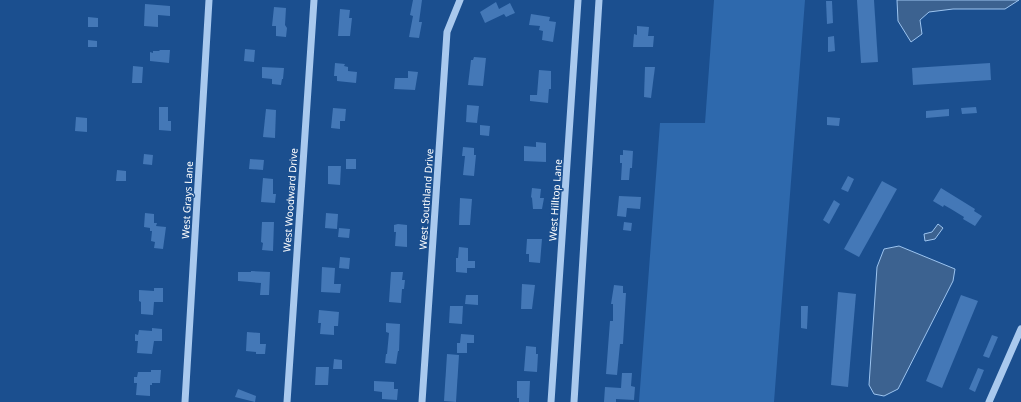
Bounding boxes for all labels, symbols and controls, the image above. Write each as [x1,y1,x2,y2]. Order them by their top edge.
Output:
street label: West Woodward Drive [279,147,301,252]
street label: West Southland Drive [415,148,437,250]
street label: West Hilltop Lane [545,158,565,241]
street label: West Grays Lane [178,160,196,239]

